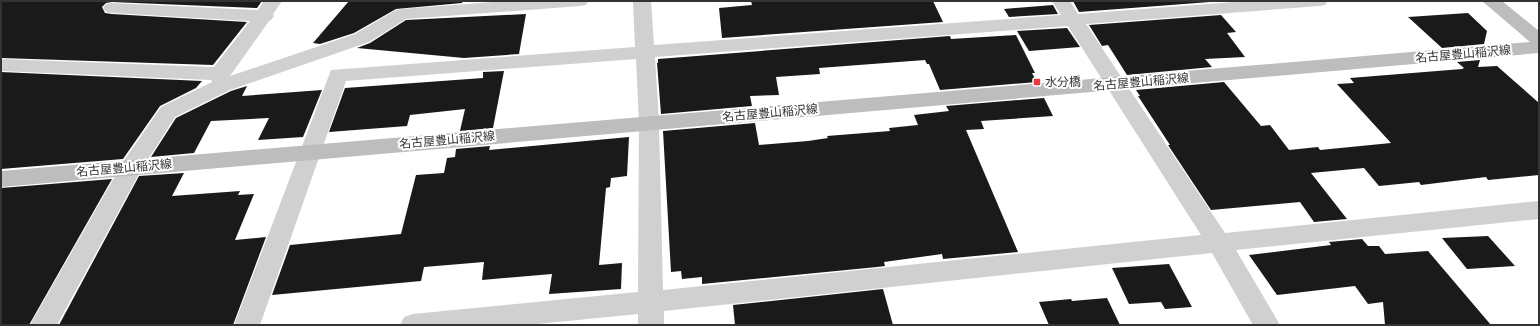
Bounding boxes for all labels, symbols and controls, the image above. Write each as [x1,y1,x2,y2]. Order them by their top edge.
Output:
street label: 名古屋豊山稲沢線 [1414,42,1511,65]
street label: 名古屋豊山稲沢線 [1092,70,1189,93]
place label: 水分橋 [1045,74,1081,89]
marker: 水分橋 [1032,77,1042,87]
street label: 名古屋豊山稲沢線 [721,101,818,124]
street label: 名古屋豊山稲沢線 [398,128,495,151]
street label: 名古屋豊山稲沢線 [75,156,172,179]

